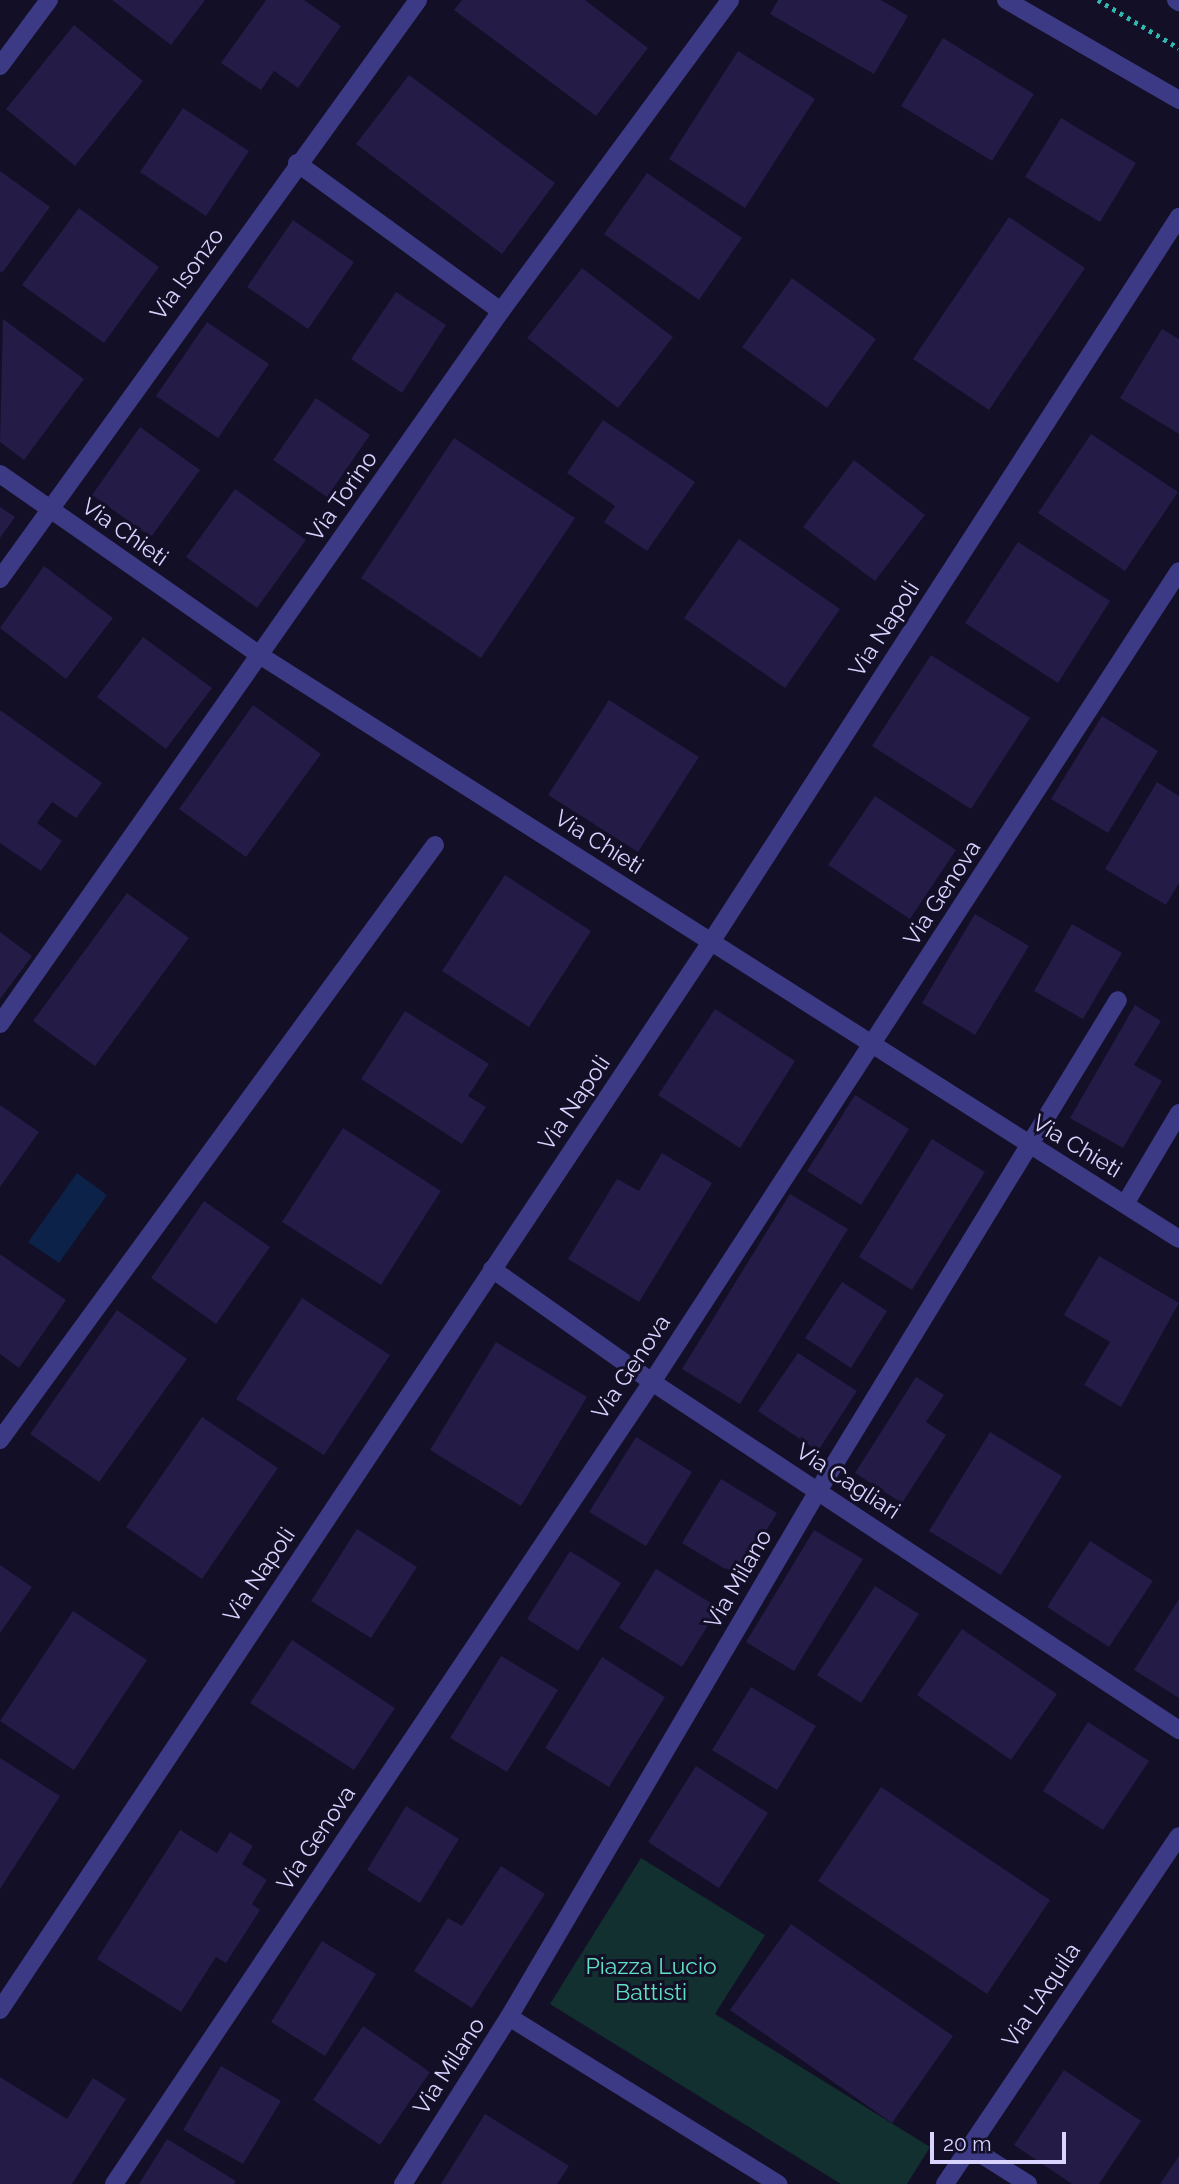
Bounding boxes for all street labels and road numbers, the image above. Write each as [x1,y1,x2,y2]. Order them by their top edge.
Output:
street label: Via Isonzo [144,222,230,326]
street label: Via Torino [301,445,383,547]
street label: Via Chieti [76,492,174,572]
street label: Via Napoli [843,576,925,682]
street label: Via Chieti [550,804,648,880]
street label: Via Genova [898,835,986,951]
street label: Via Napoli [532,1050,616,1156]
street label: Via Chieti [1027,1109,1127,1183]
street label: Via Genova [586,1309,676,1425]
street label: Via Cagliari [791,1437,905,1525]
street label: Via Napoli [217,1522,301,1628]
street label: Via Milano [699,1524,777,1634]
street label: Via Genova [271,1780,361,1896]
street label: Via L'Aquila [996,1938,1086,2052]
street label: Via Milano [407,2012,491,2120]

